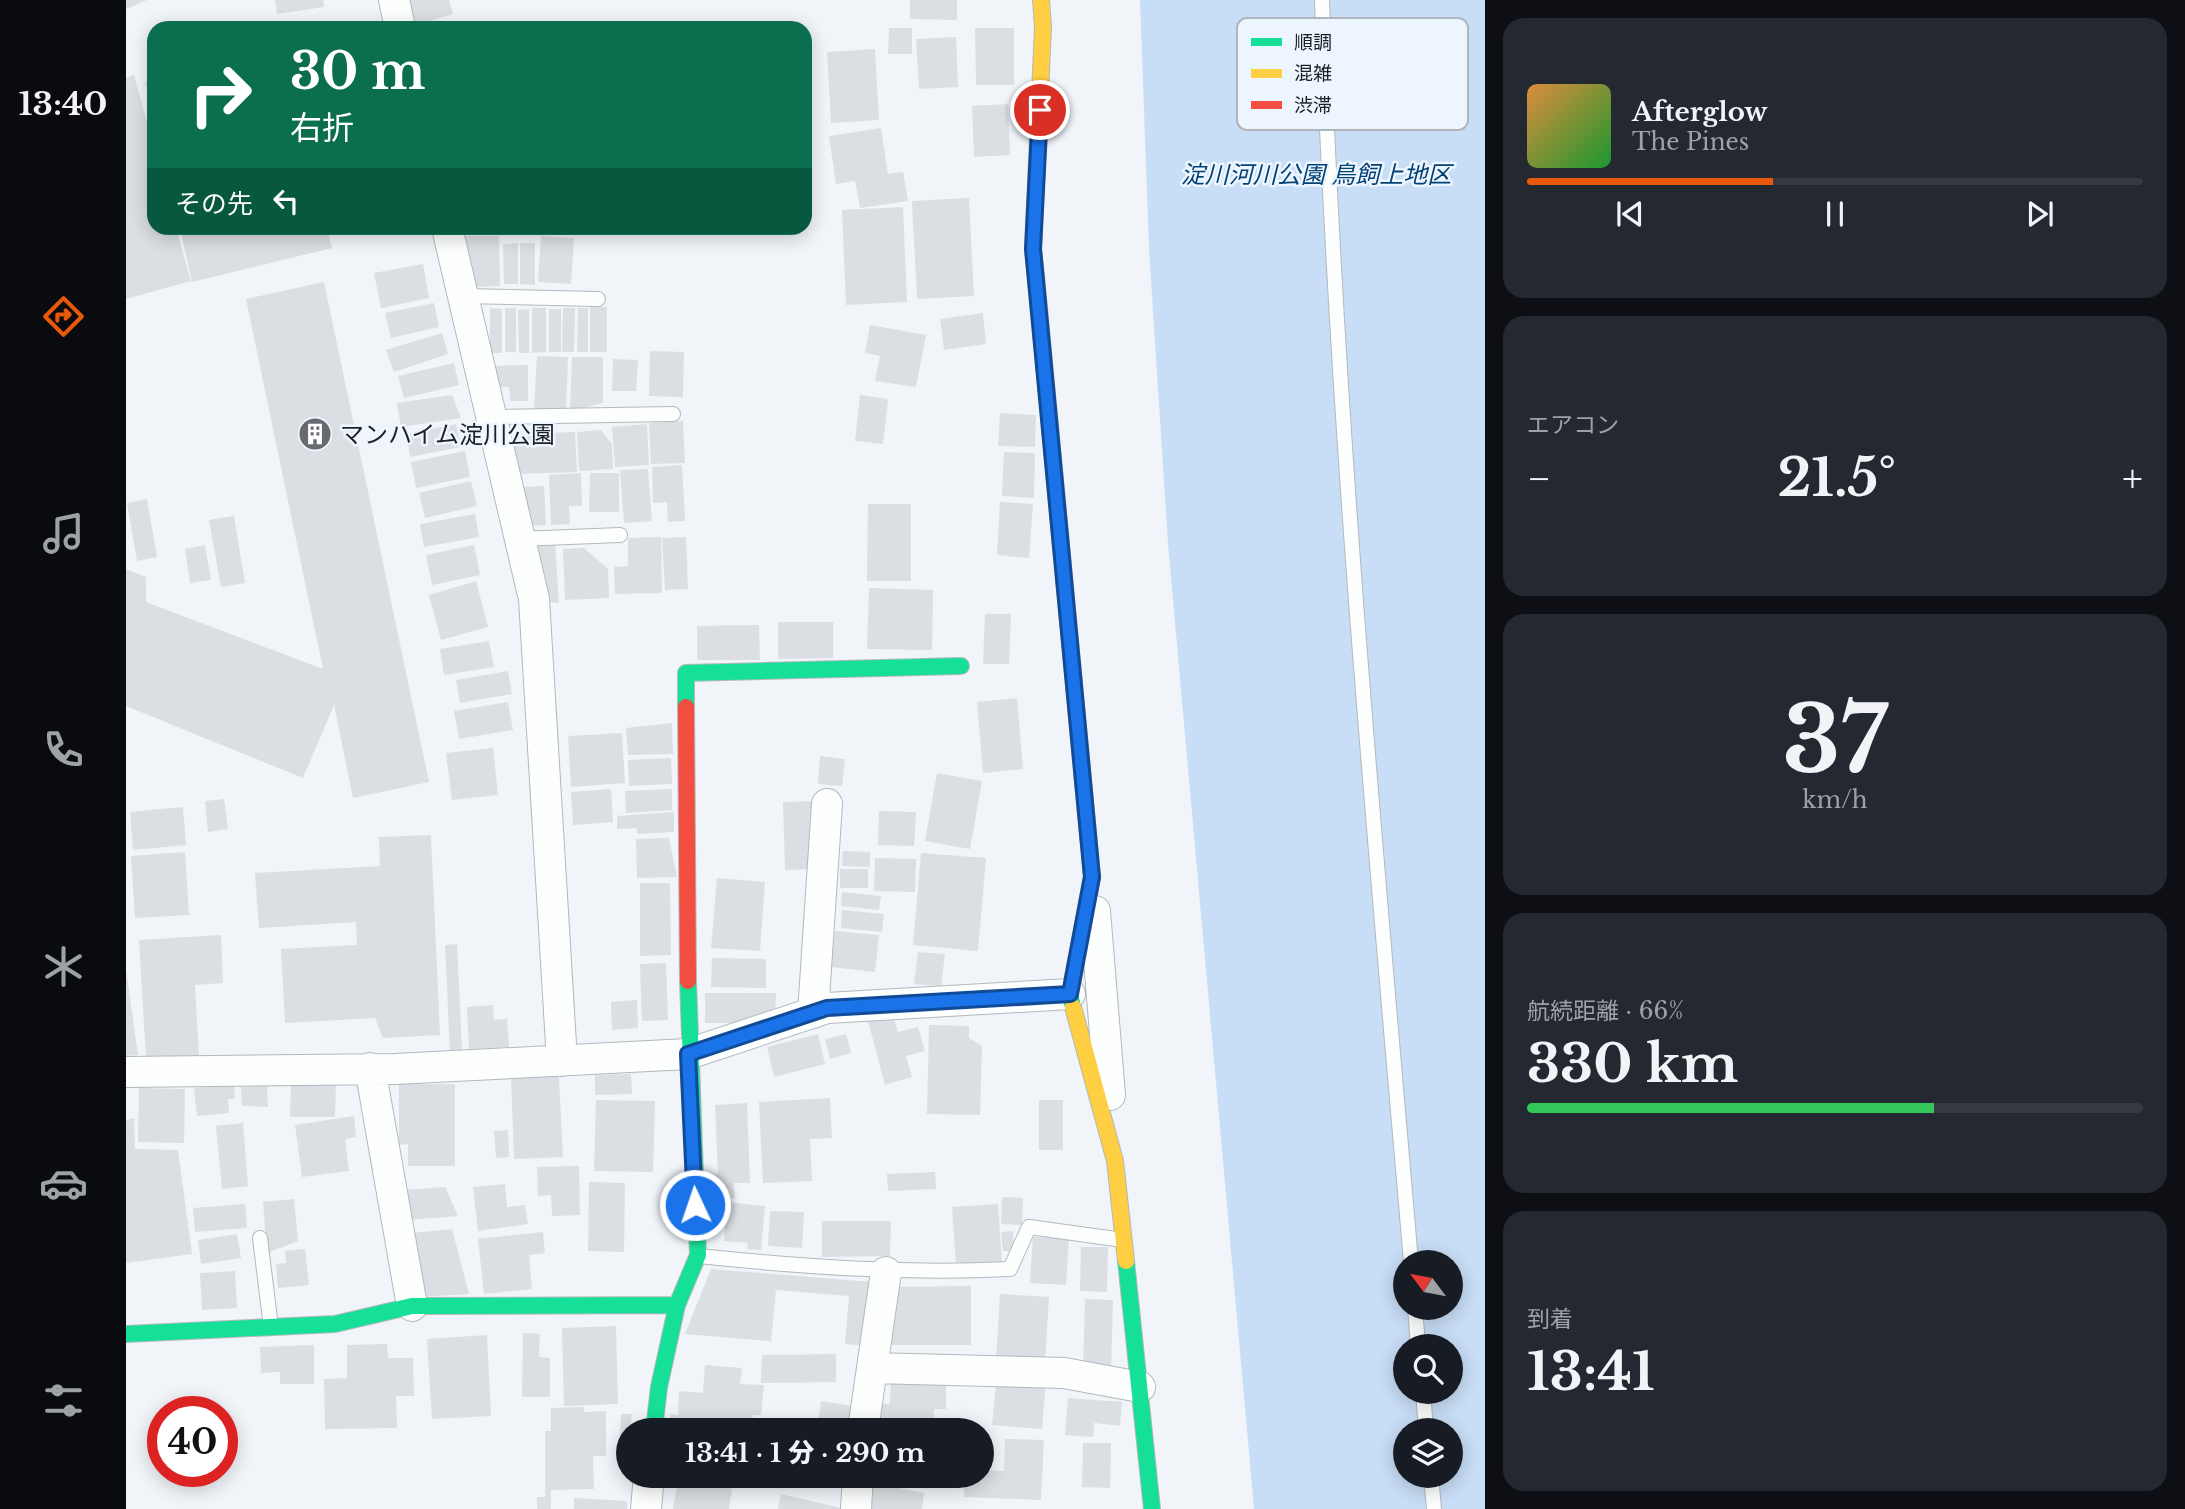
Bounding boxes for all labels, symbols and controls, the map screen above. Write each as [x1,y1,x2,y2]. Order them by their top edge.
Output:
legend [1237,18,1468,130]
text: 順調 [1294,31,1332,54]
text: 30 m [290,41,425,102]
icon: right [175,49,266,140]
text: 混雑 [1294,62,1332,85]
pin [1010,80,1070,140]
text: 13:40 [19,84,107,124]
icon: arrive [1021,91,1059,129]
text: 渋滞 [1294,94,1332,117]
text: Afterglow [1632,96,1768,128]
text: 右折 [290,108,354,148]
text: The Pines [1632,128,1749,156]
park label: 淀川河川公園 鳥飼上地区 [1181,160,1454,189]
icon: left [267,182,305,220]
text: その先 [175,188,253,220]
icon: previous [1611,195,1649,233]
icon: pause [1816,195,1854,233]
icon: next [2021,195,2059,233]
icon: directions [39,292,88,341]
text: エアコン [1527,411,1619,439]
building icon: マンハイム淀川公園 [296,415,334,453]
place label: マンハイム淀川公園 [340,420,555,449]
text: 21.5° [1777,446,1896,510]
text: − [1527,455,1551,502]
text: + [2122,455,2143,502]
icon: music [39,509,88,558]
text: 37 [1783,684,1887,797]
icon: phone [39,725,88,774]
text: km/h [1802,786,1868,814]
icon: climate [39,942,88,991]
text: 航続距離 · 66% [1527,997,1684,1025]
text: 330 km [1527,1032,1738,1096]
icon: car [39,1159,88,1208]
position arrow [658,1168,732,1242]
north arrow [1393,1250,1463,1320]
map controls [1393,1250,1463,1488]
text: 到着 [1527,1305,1573,1333]
button: search [1393,1334,1463,1404]
text: 13:41 [1527,1340,1655,1404]
icon: filters [39,1376,88,1425]
speed limit sign: 40 [147,1396,238,1487]
button: layers [1393,1418,1463,1488]
text: 13:41 · 1 分 · 290 m [685,1437,925,1469]

